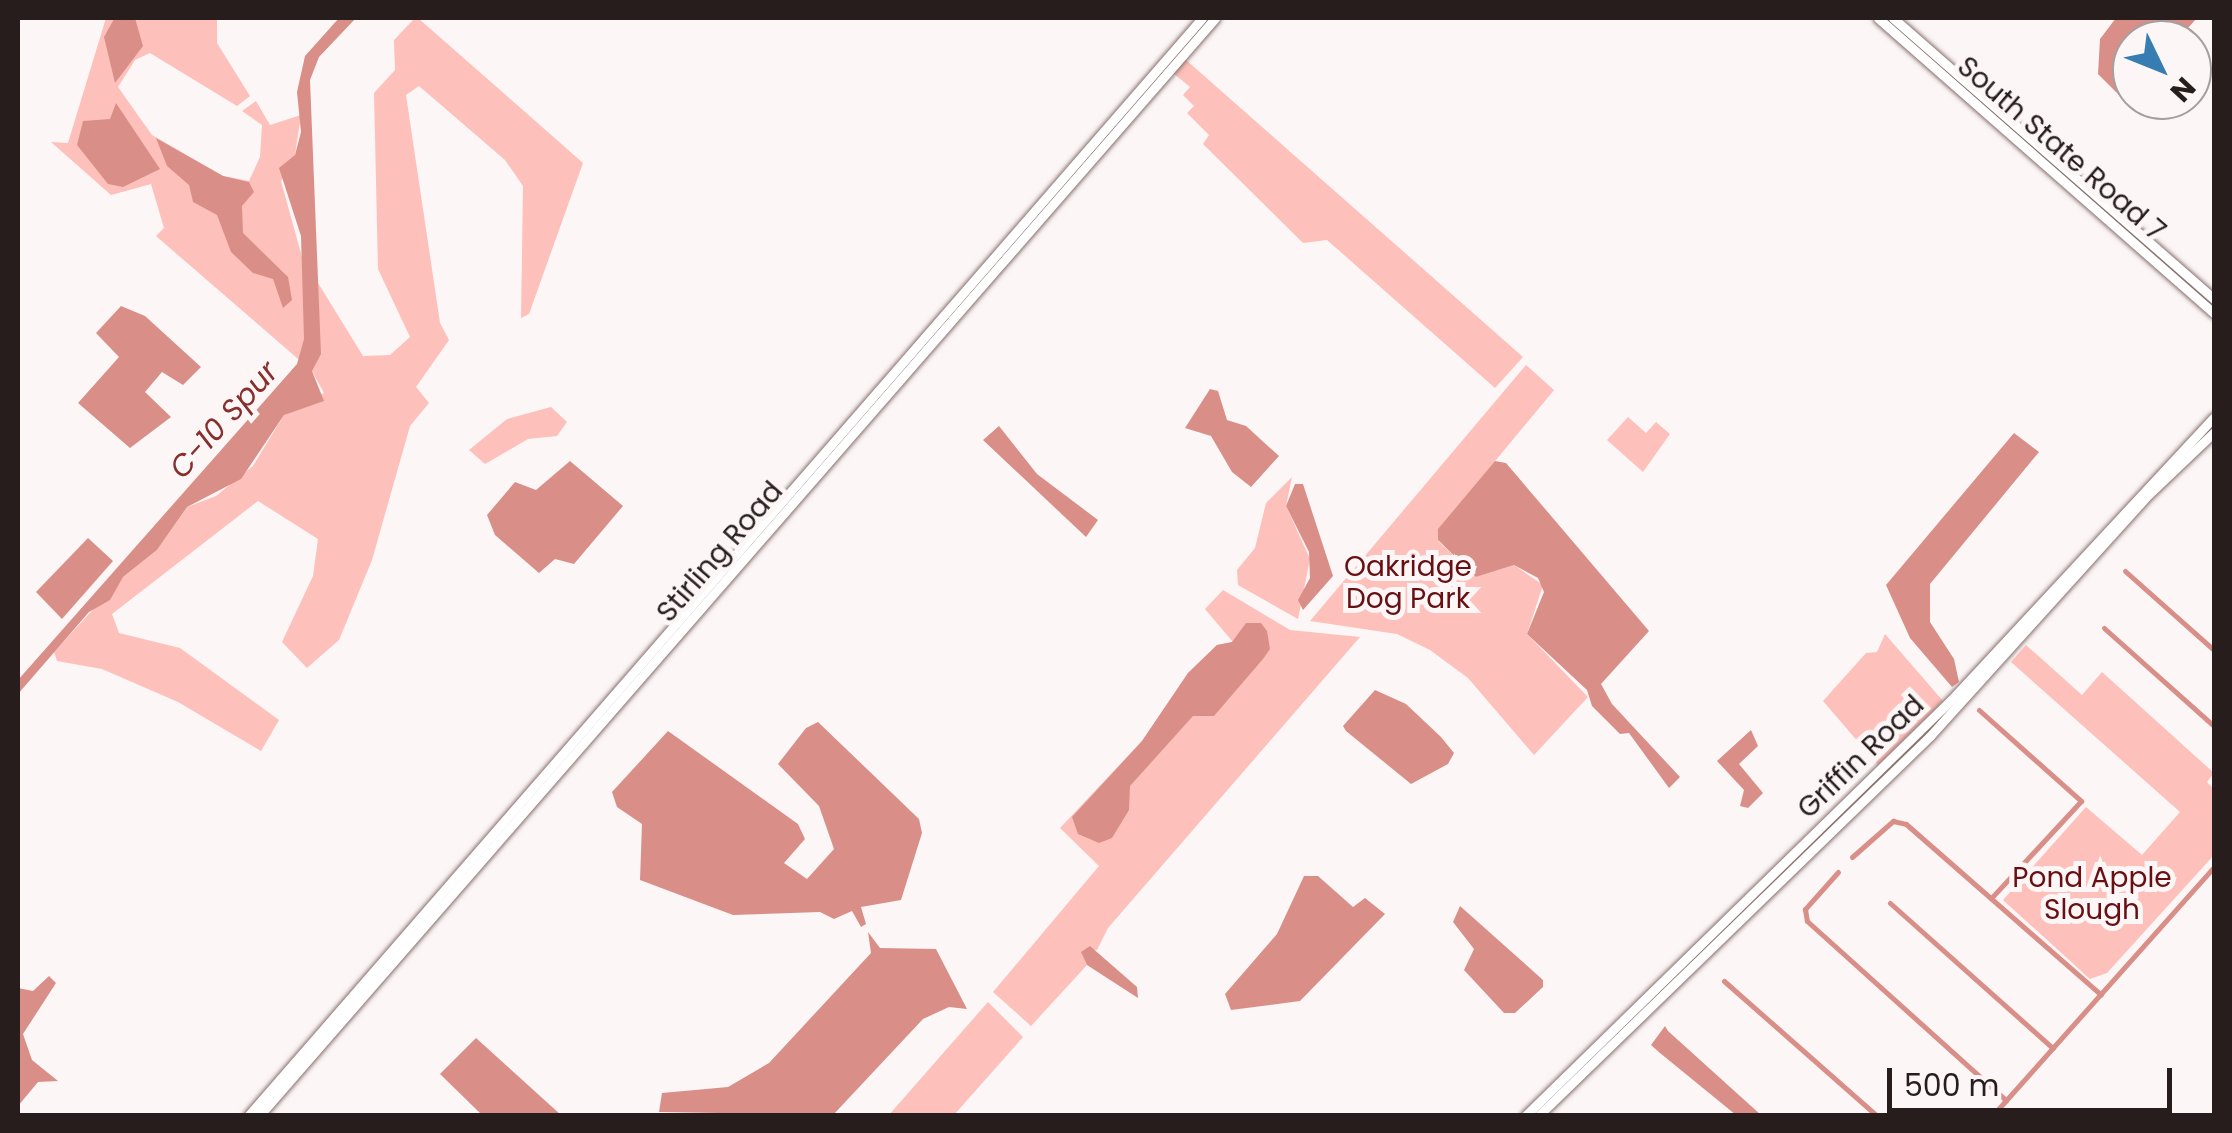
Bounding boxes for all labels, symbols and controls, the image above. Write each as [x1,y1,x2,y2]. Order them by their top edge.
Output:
north arrow [2112,20,2212,120]
street label: South State Road 7 [1950,50,2172,248]
text: N [2161,68,2204,110]
water label: C-10 Spur [162,354,286,486]
street label: Stirling Road [650,475,790,629]
park label: Oakridge Dog Park [1344,550,1472,616]
street label: Griffin Road [1791,688,1931,826]
park label: Pond Apple Slough [2012,861,2172,927]
scale bar [1892,1048,2177,1110]
text: 500 m [1904,1064,1999,1107]

